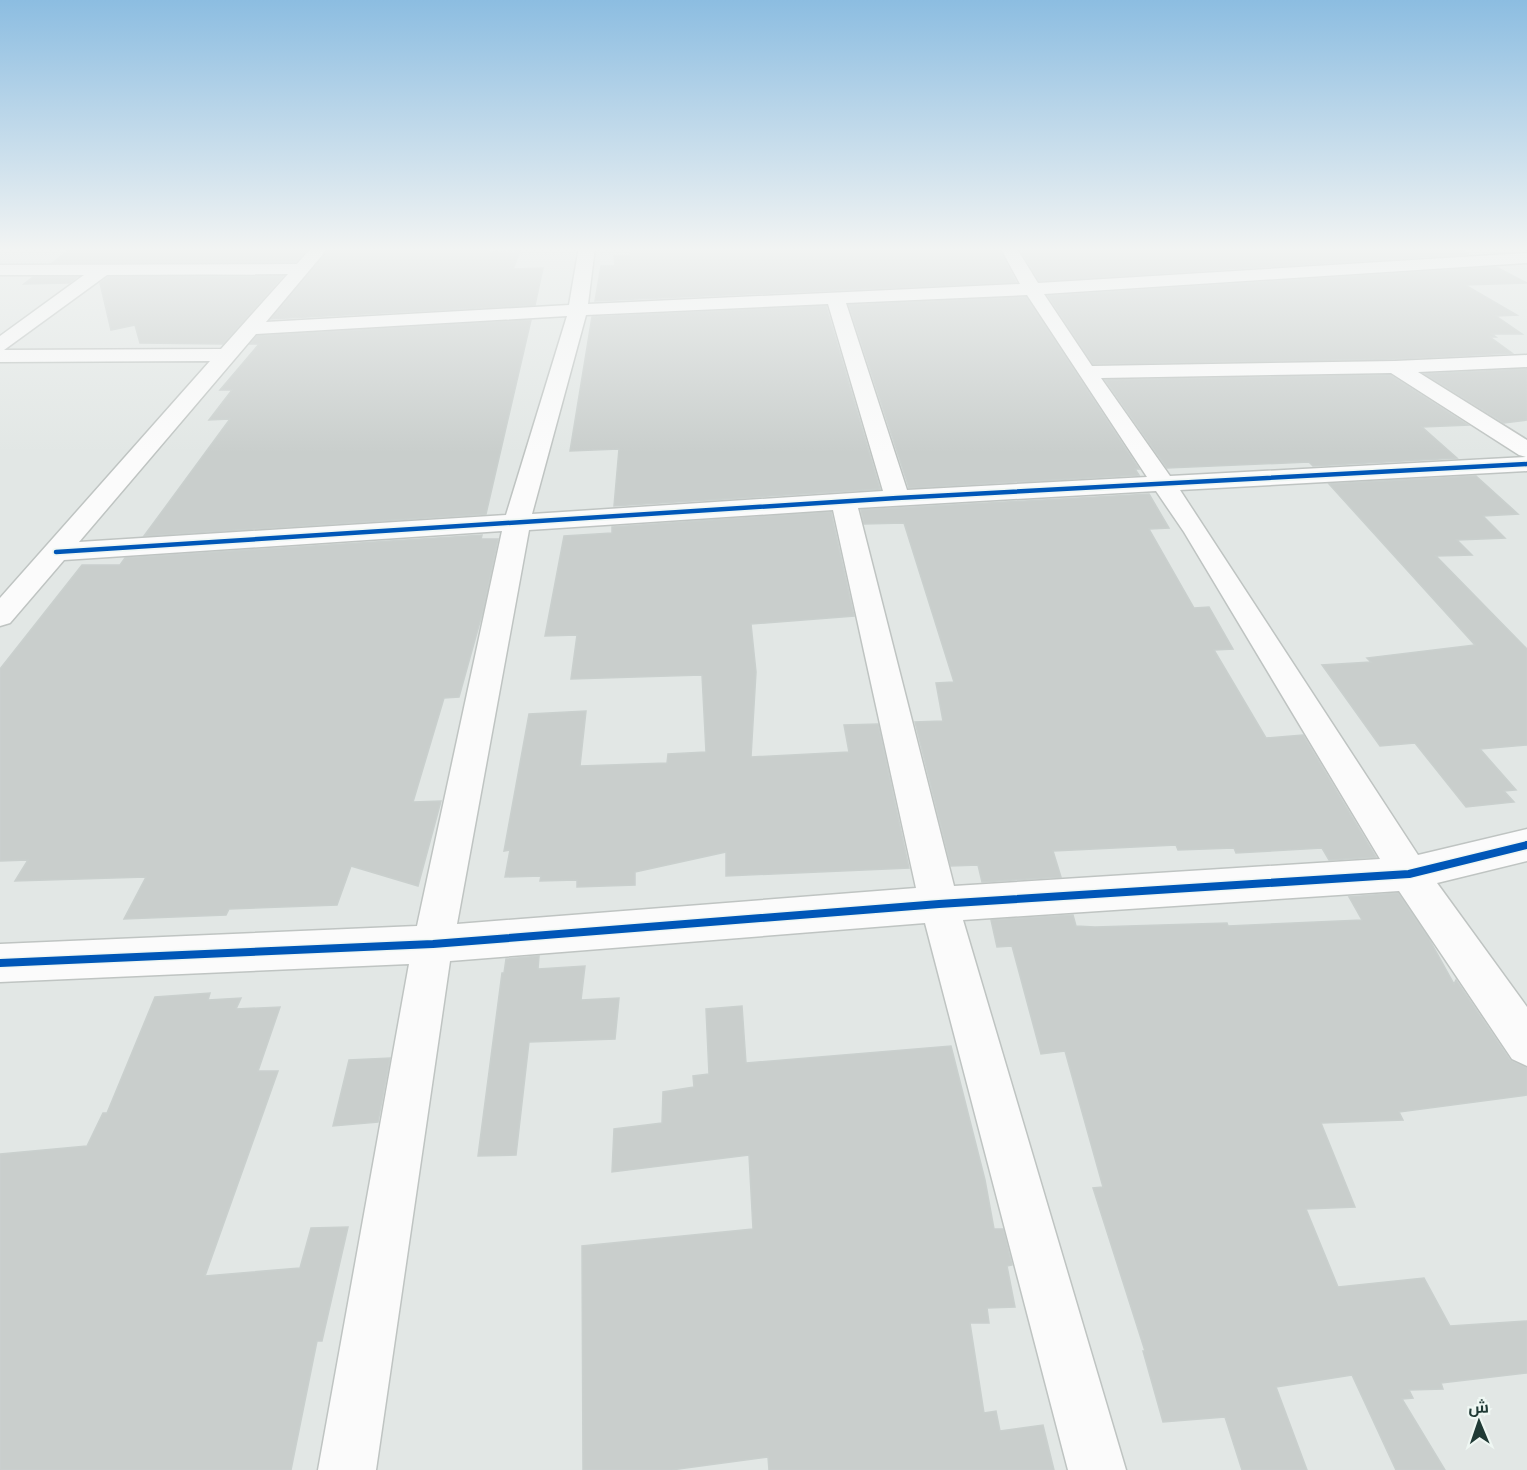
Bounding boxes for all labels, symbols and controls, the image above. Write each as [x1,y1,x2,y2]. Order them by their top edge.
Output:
north arrow [1449,1392,1509,1452]
text: ش [1468,1398,1489,1417]

